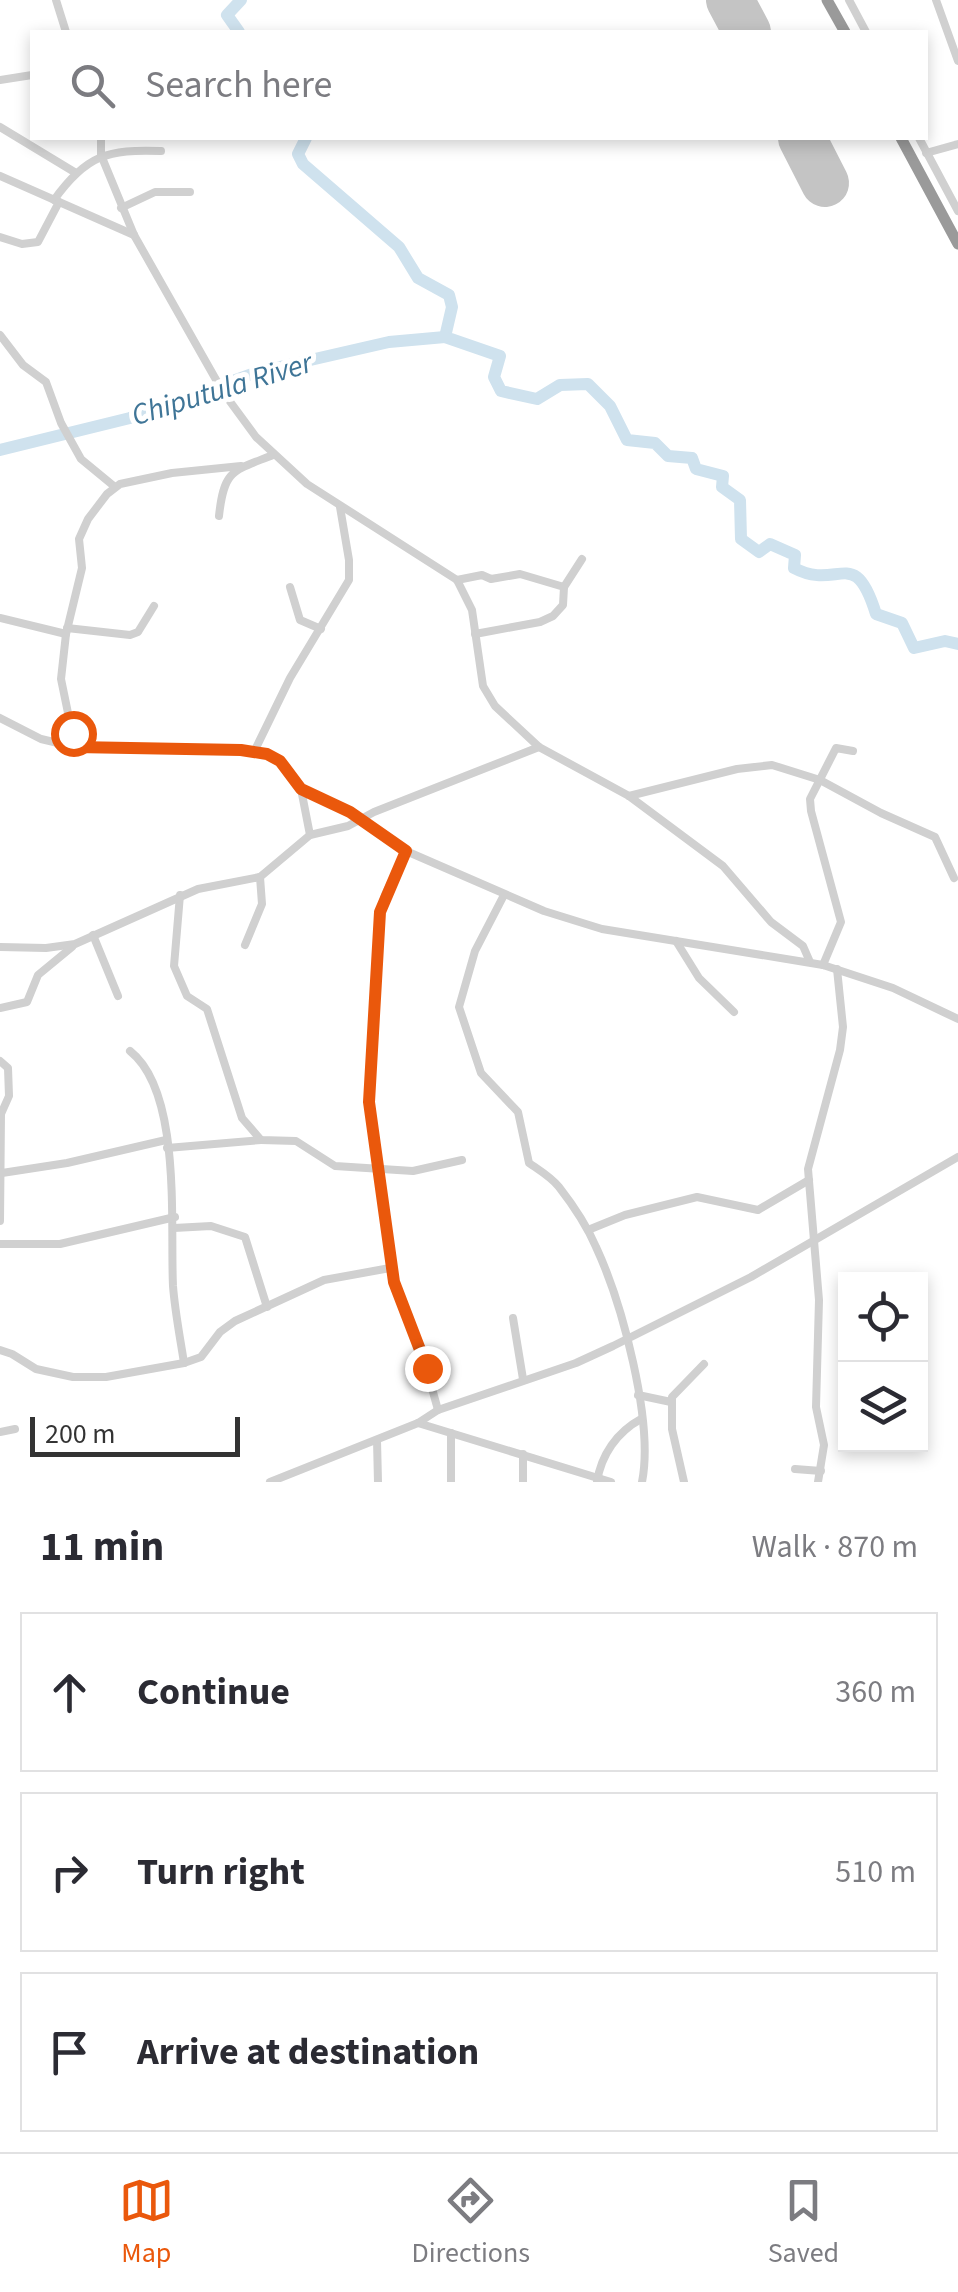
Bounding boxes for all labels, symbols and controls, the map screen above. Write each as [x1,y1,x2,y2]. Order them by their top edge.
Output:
search box [30,30,928,140]
icon: search [65,58,120,113]
text: Search here [145,58,332,112]
water label: Chiputula River [126,341,320,437]
route start [51,711,97,757]
map controls [838,1272,928,1452]
button: locate [838,1272,928,1362]
route end [405,1346,451,1392]
button: layers [838,1362,928,1452]
scale bar [30,1412,240,1456]
text: 200 m [45,1414,116,1454]
text: 11 min [40,1517,164,1577]
text: Walk · 870 m [752,1524,918,1570]
icon: ahead [42,1665,97,1720]
text: Continue [137,1665,290,1719]
text: 360 m [835,1669,916,1715]
icon: right [42,1845,97,1900]
text: Turn right [137,1845,305,1899]
text: 510 m [835,1849,916,1895]
icon: arrive [42,2025,97,2080]
text: Arrive at destination [137,2025,479,2079]
tab: Map [119,2173,174,2273]
tab: Directions [412,2173,530,2273]
tab: Saved [768,2173,839,2273]

